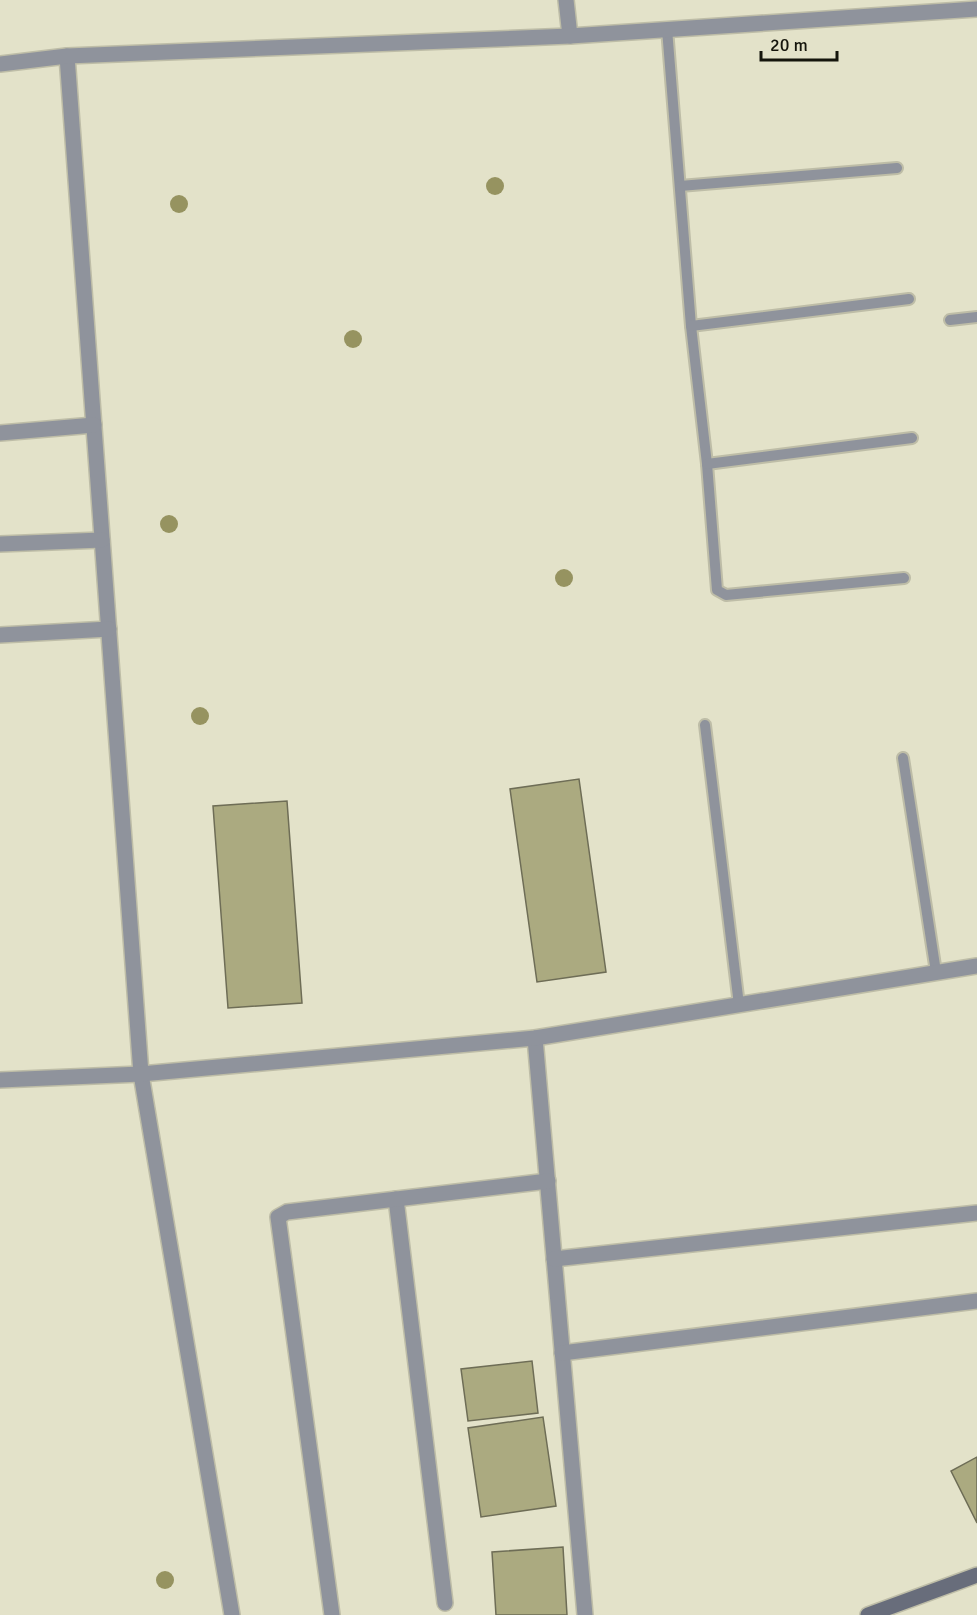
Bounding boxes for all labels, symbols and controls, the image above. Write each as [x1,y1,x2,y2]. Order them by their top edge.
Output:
scale bar [761,24,838,62]
text: 20 m [770,34,808,56]

